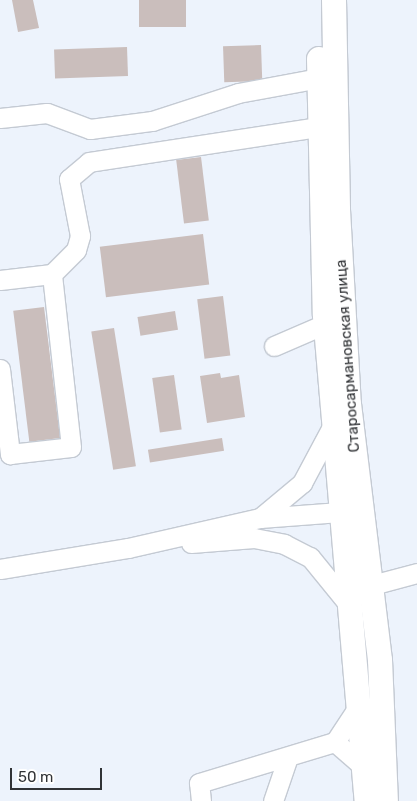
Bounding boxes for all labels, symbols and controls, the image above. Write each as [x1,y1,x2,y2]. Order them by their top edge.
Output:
street label: Старосармановская улица [332,259,364,453]
scale bar [12,758,105,790]
text: 50 m [18,768,53,786]

